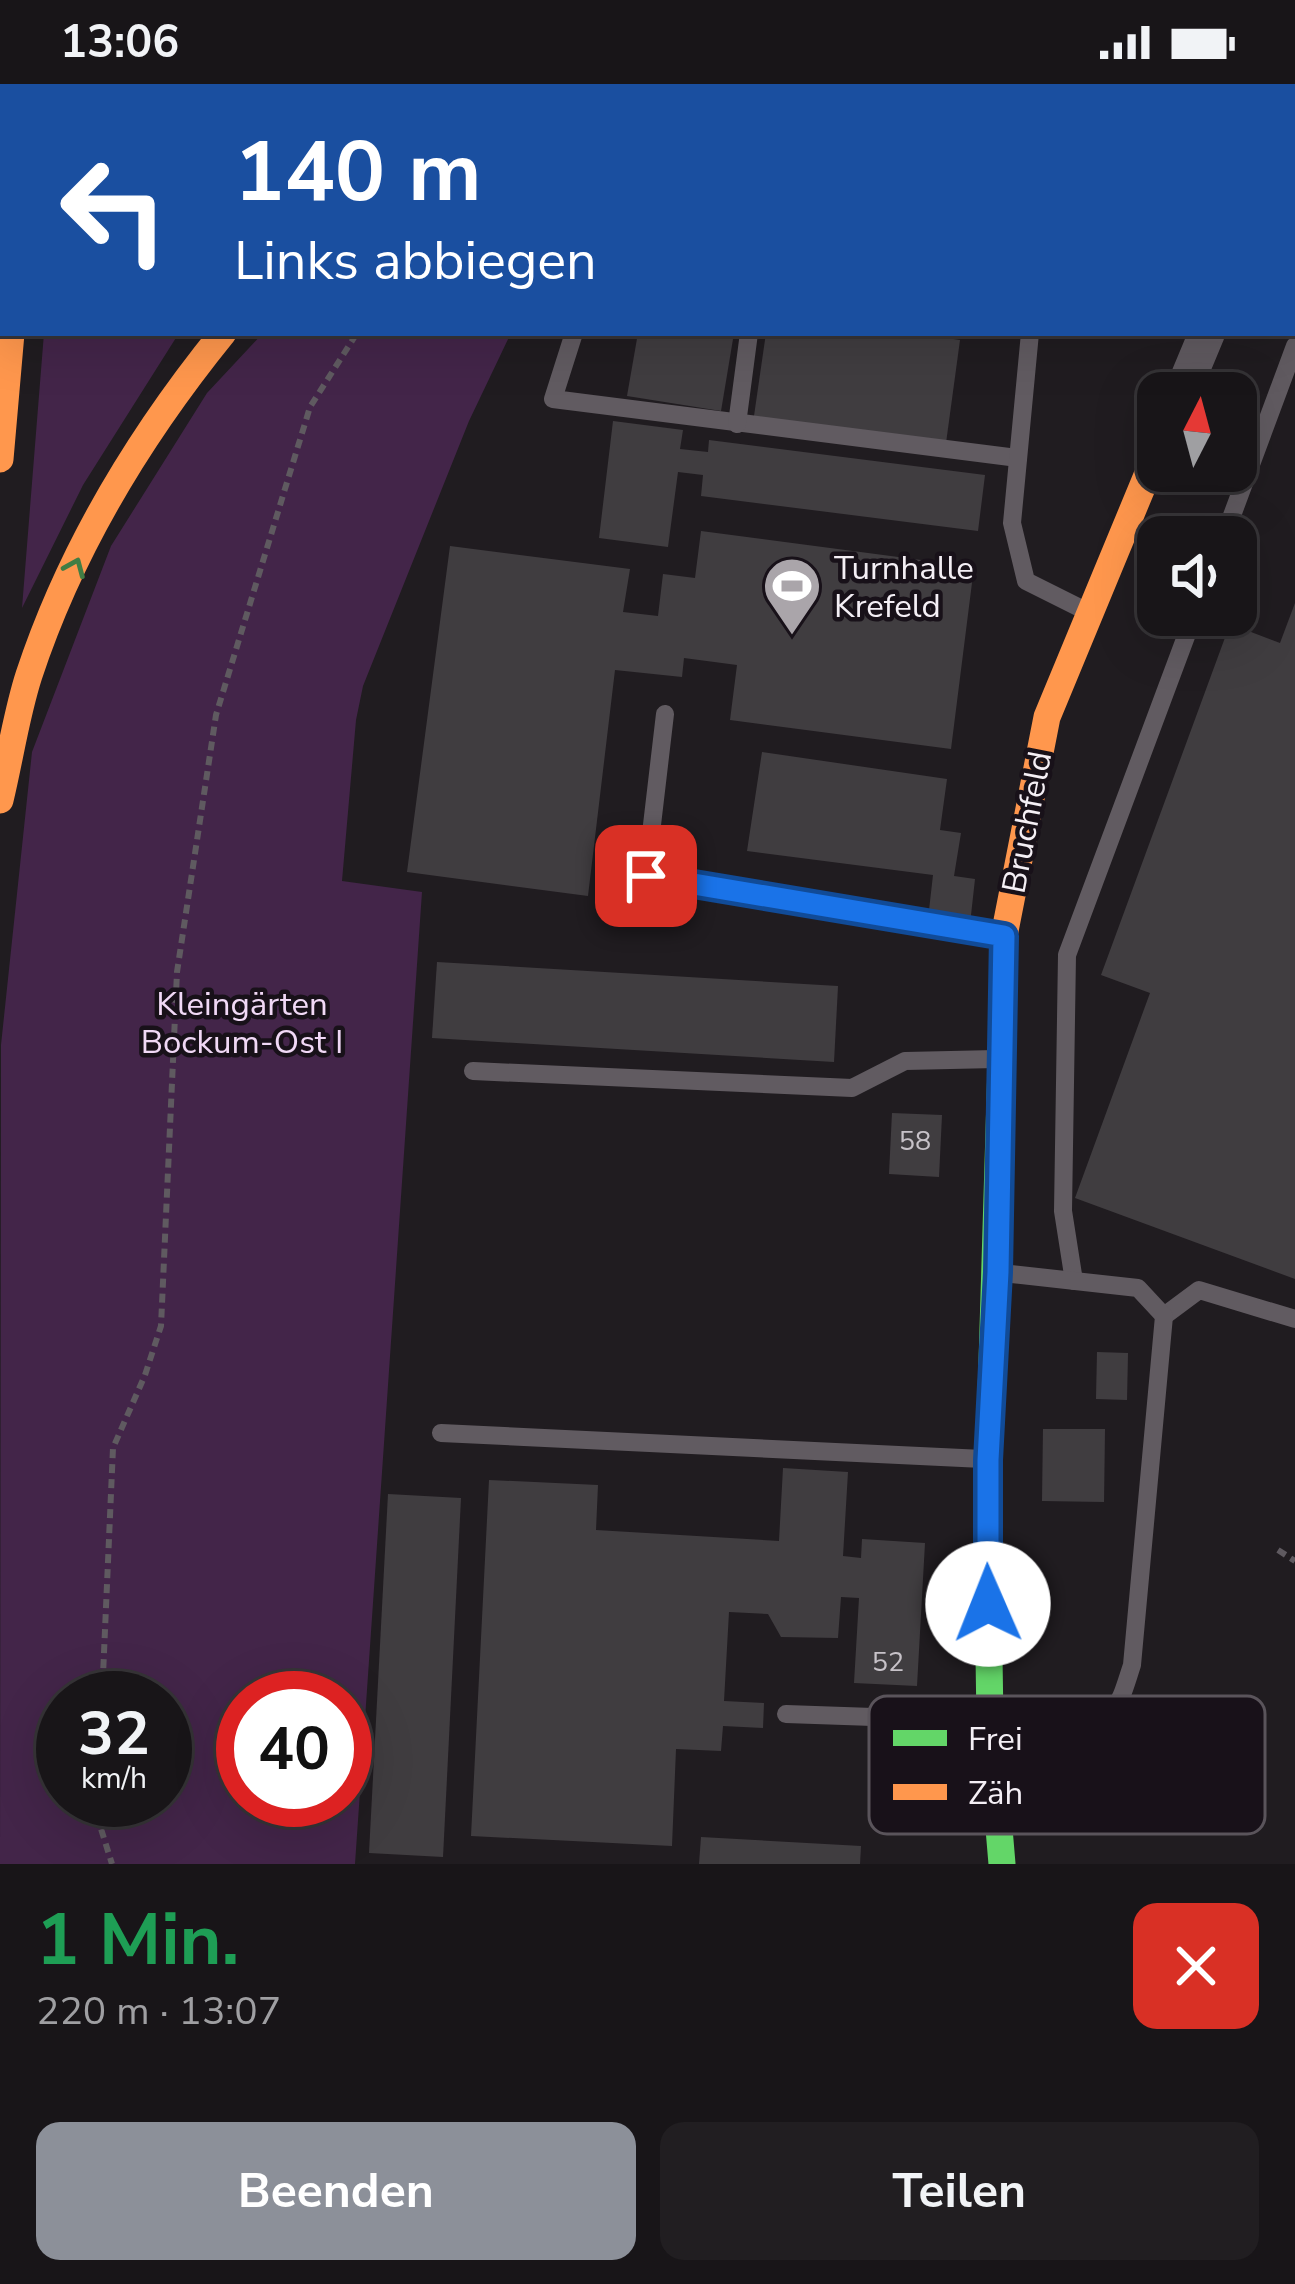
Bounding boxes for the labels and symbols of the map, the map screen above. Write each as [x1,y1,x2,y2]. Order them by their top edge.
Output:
north arrow [1137,372,1257,492]
place label: Turnhalle Krefeld [834,546,974,629]
sports icon: Turnhalle Krefeld [761,555,823,637]
one-way arrow [60,558,84,579]
street label: Bruchfeld [992,748,1063,897]
pin [595,825,697,927]
park label: Kleingärten Bockum-Ost I [141,982,343,1065]
house number: 58 [899,1123,931,1160]
position arrow [925,1541,1051,1667]
house number: 52 [872,1644,904,1681]
speed limit sign: 40 [216,1671,372,1827]
legend [869,1696,1265,1834]
text: Frei [968,1717,1023,1762]
text: Zäh [968,1771,1023,1816]

